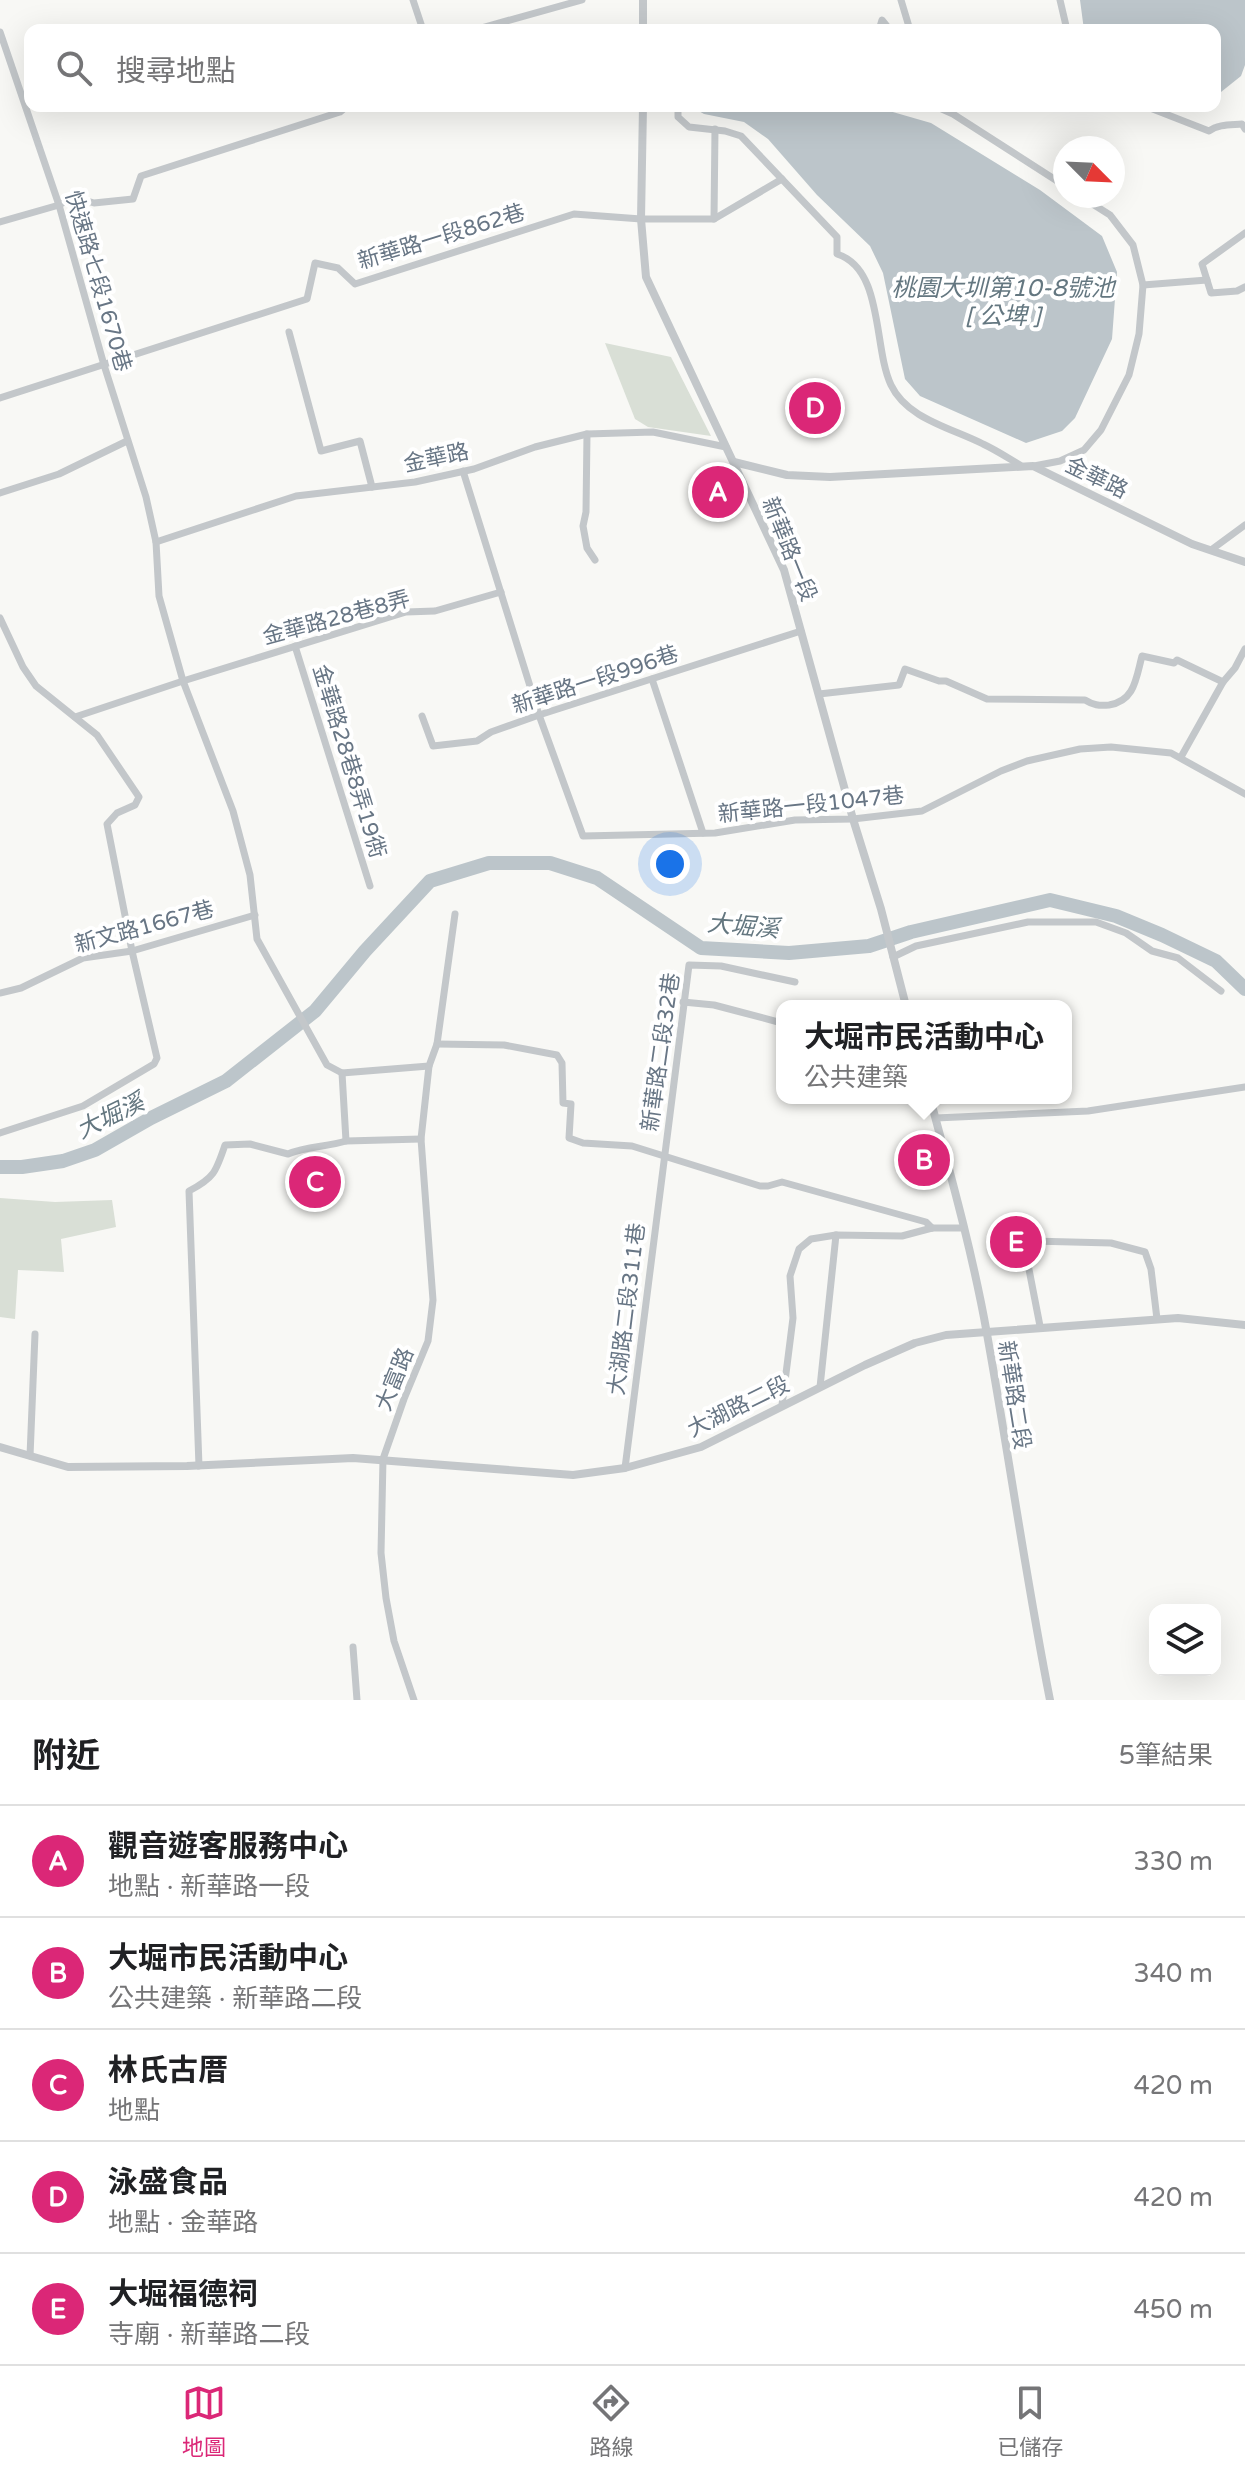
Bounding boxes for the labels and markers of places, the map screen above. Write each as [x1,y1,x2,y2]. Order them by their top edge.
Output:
pin: D [789,378,841,438]
pin: A [692,462,744,522]
pin: B [898,1130,950,1190]
pin: C [289,1152,341,1212]
pin: E [990,1212,1042,1272]

